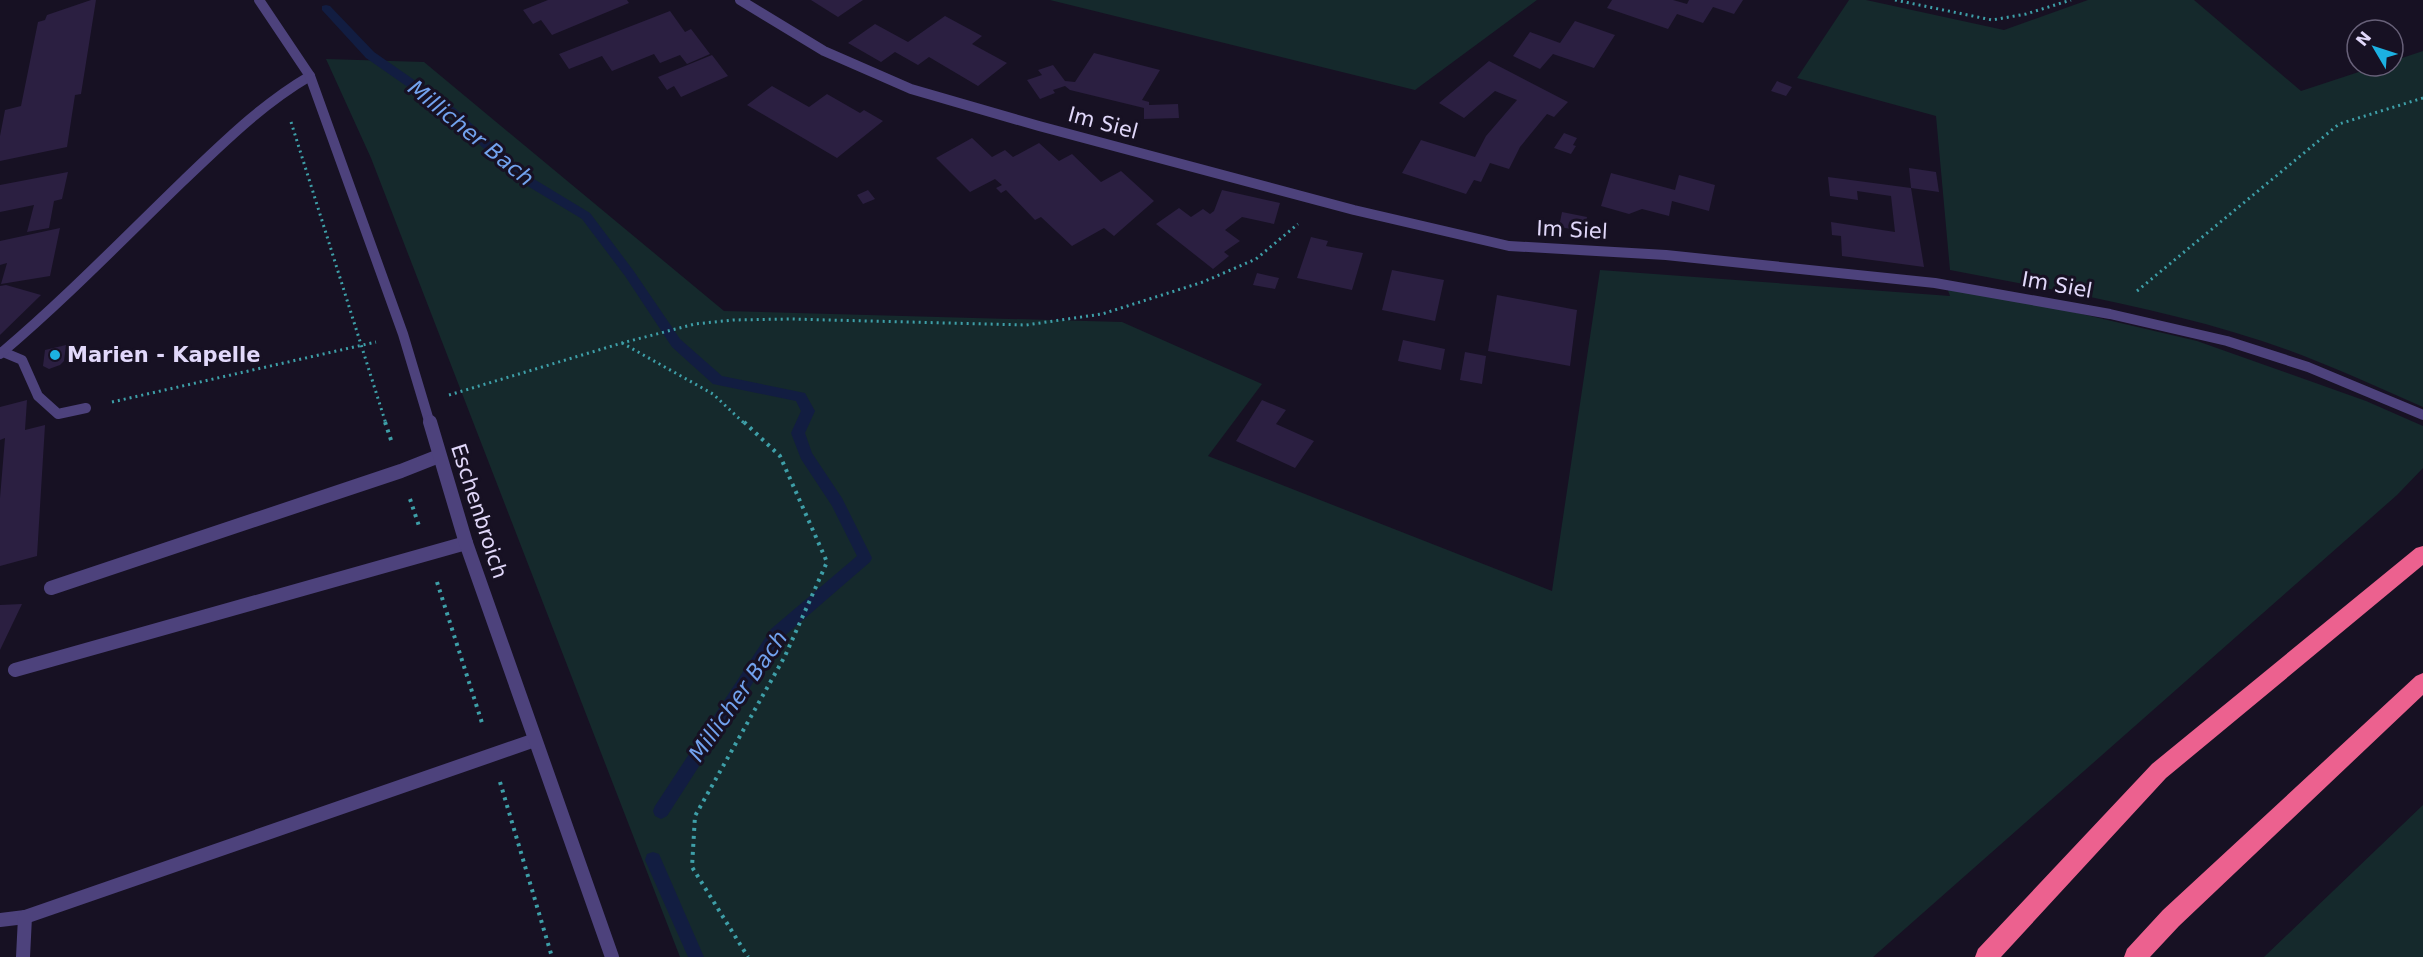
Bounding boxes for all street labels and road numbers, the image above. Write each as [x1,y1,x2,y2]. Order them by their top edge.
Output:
street label: Im Siel [1065,102,1141,144]
street label: Im Siel [1536,216,1608,244]
street label: Im Siel [2020,267,2094,303]
street label: Eschenbroich [446,441,512,581]

